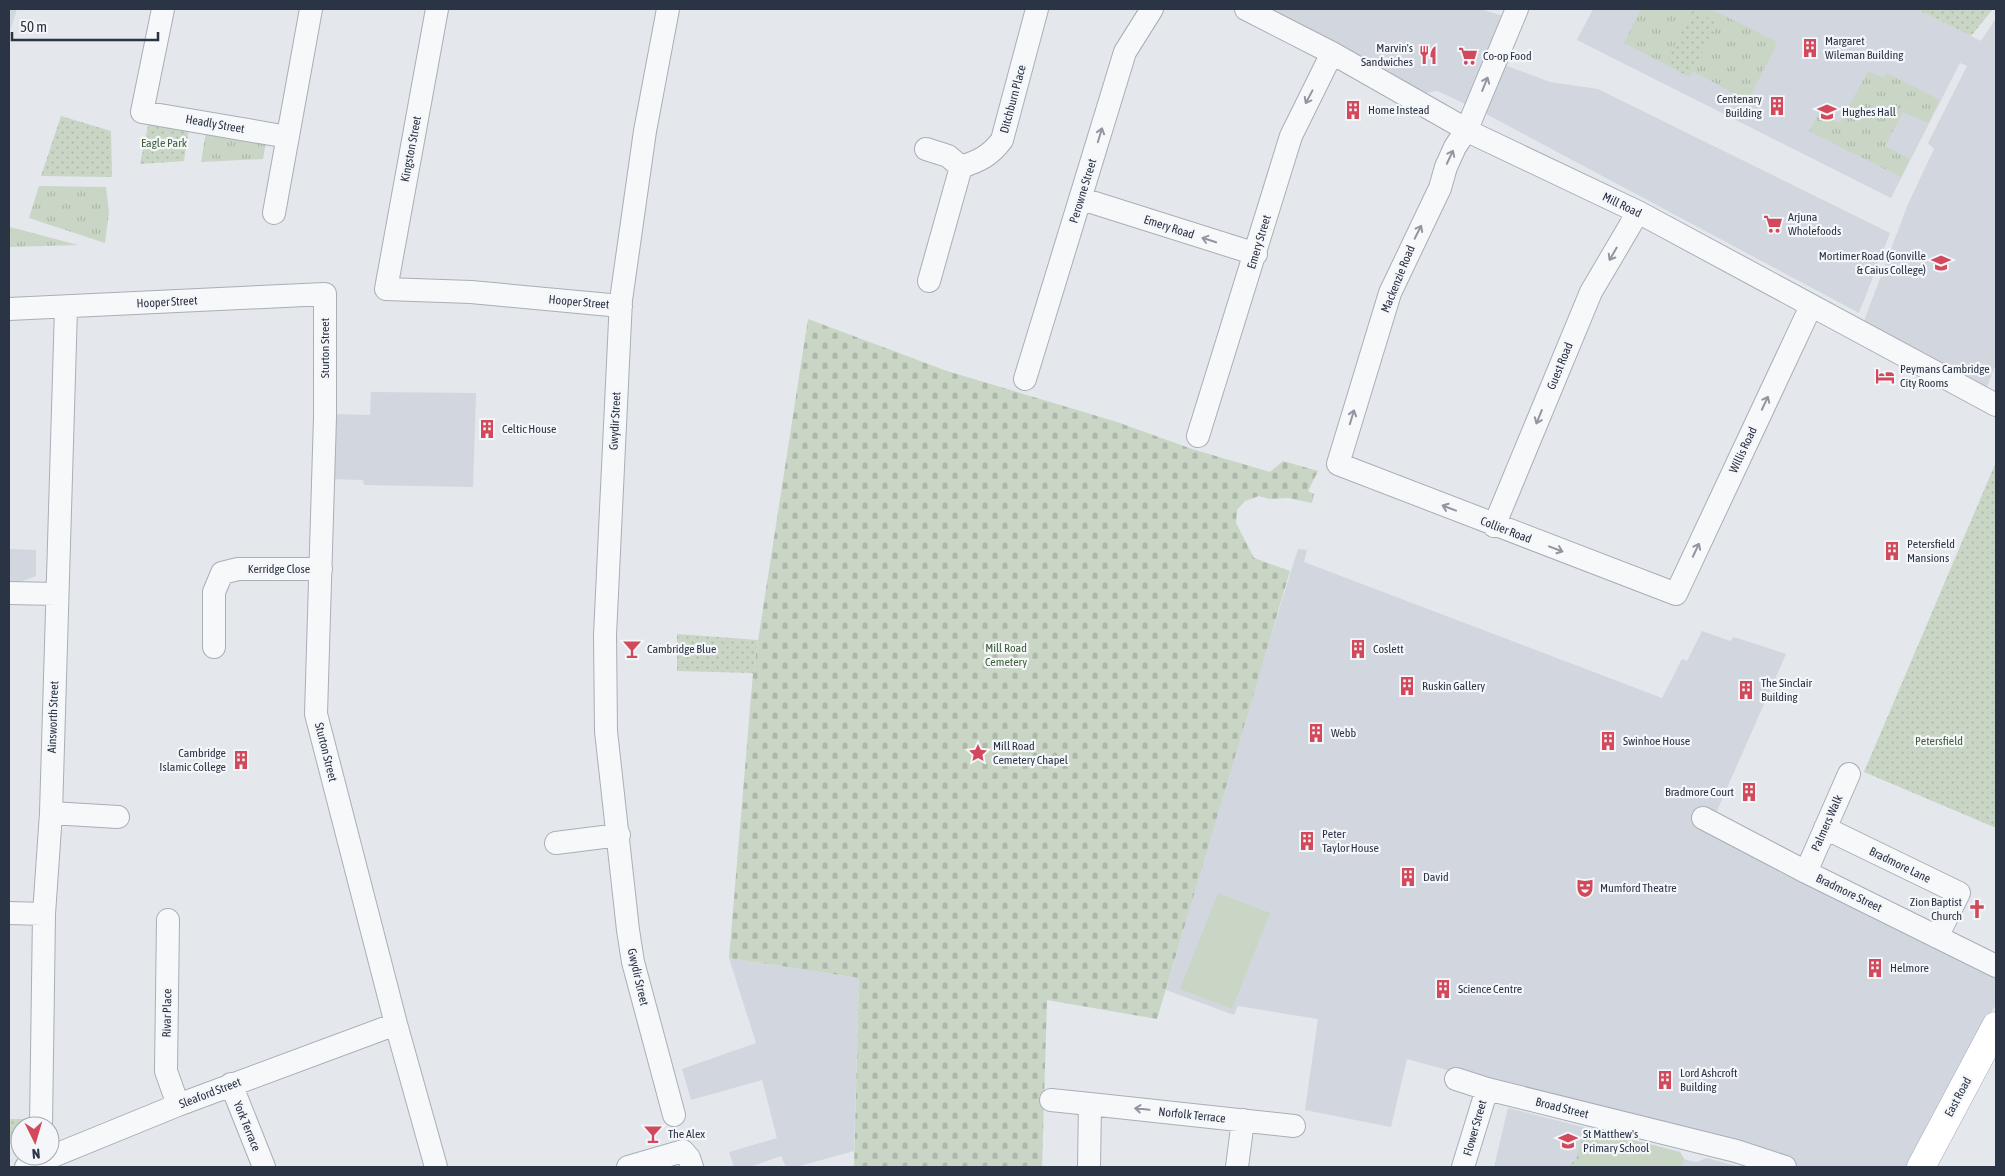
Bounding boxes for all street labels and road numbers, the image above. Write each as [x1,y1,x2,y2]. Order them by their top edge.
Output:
street label: Ditchburn Place [997,63,1029,135]
street label: Headly Street [184,112,246,136]
street label: Kingston Street [398,114,424,183]
street label: Perowne Street [1067,157,1100,225]
street label: Mill Road [1600,190,1644,220]
street label: Emery Road [1142,212,1196,242]
street label: Emery Street [1244,213,1274,271]
street label: Mackenzie Road [1378,243,1418,315]
street label: Hooper Street [548,292,610,312]
street label: Hooper Street [136,293,198,311]
street label: Sturton Street [318,317,332,378]
street label: Guest Road [1544,340,1576,392]
street label: Gwydir Street [606,391,624,450]
street label: Willis Road [1726,425,1760,475]
street label: Collier Road [1478,514,1534,546]
street label: Kerridge Close [248,562,310,576]
street label: Ainsworth Street [45,680,61,753]
street label: Sturton Street [312,721,340,784]
street label: Palmers Walk [1808,792,1846,853]
street label: Bradmore Lane [1867,844,1933,886]
street label: Bradmore Street [1814,871,1885,915]
street label: Gwydir Street [625,947,652,1008]
street label: Rivar Place [160,988,174,1038]
street label: Sleaford Street [177,1075,243,1111]
street label: East Road [1942,1075,1974,1119]
street label: Broad Street [1534,1095,1590,1121]
street label: Flower Street [1460,1098,1490,1158]
street label: York Terrace [231,1099,263,1153]
street label: Norfolk Terrace [1158,1105,1226,1125]

